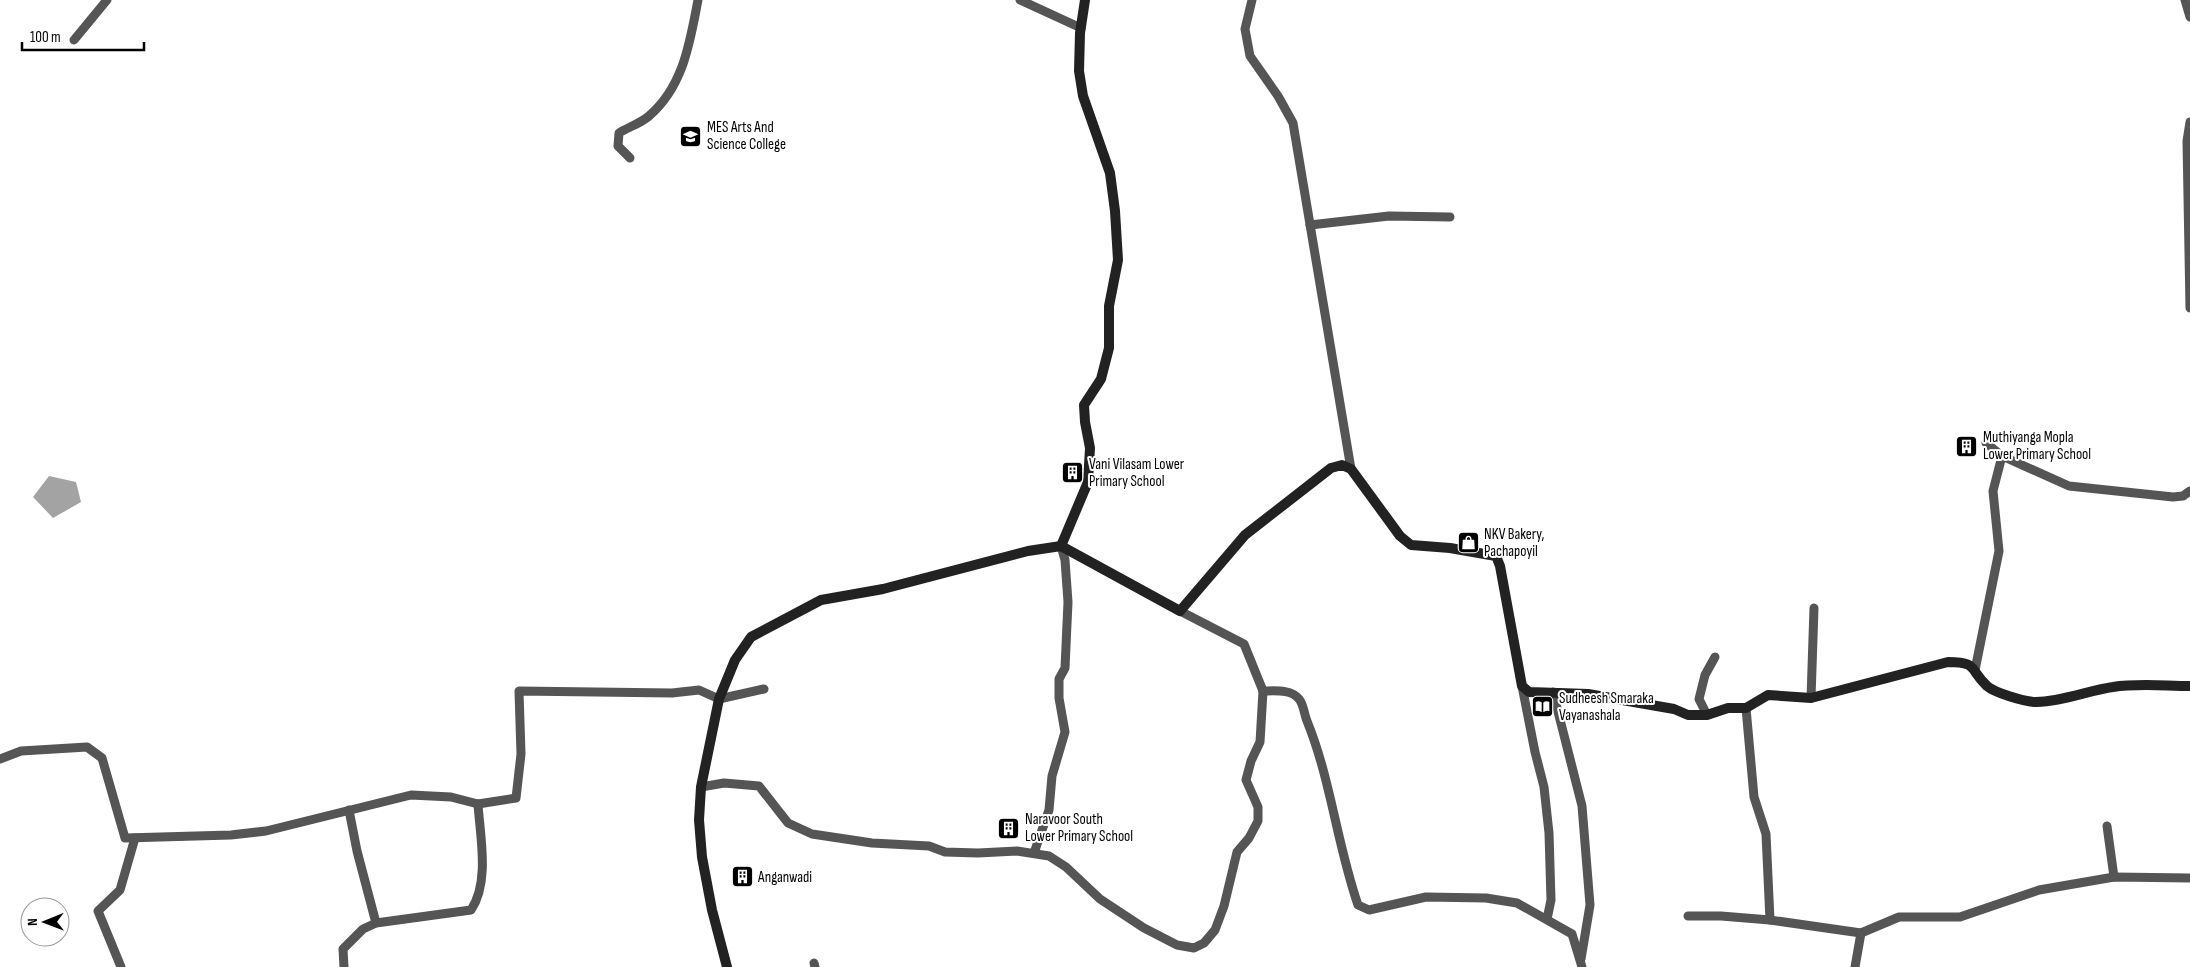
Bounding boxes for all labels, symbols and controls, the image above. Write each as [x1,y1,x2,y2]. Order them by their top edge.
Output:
scale bar [22,20,145,52]
text: 100 m [30,28,61,47]
place label: MES Arts And Science College [707,118,786,154]
school or university icon: MES Arts And Science College [679,124,703,148]
place label: Muthiyanga Mopla Lower Primary School [1983,428,2091,464]
building icon: Muthiyanga Mopla Lower Primary School [1955,434,1979,458]
place label: Vani Vilasam Lower Primary School [1089,455,1185,491]
building icon: Vani Vilasam Lower Primary School [1061,461,1085,485]
place label: NKV Bakery, Pachapoyil [1484,525,1544,561]
shop icon: NKV Bakery, Pachapoyil [1456,531,1480,555]
place label: Sudheesh Smaraka Vayanashala [1559,689,1654,725]
library icon: Sudheesh Smaraka Vayanashala [1531,695,1555,719]
place label: Naravoor South Lower Primary School [1025,810,1133,846]
building icon: Naravoor South Lower Primary School [997,816,1021,840]
building icon: Anganwadi [730,865,754,889]
place label: Anganwadi [757,868,812,887]
north arrow [20,897,70,947]
text: N [24,918,41,926]

